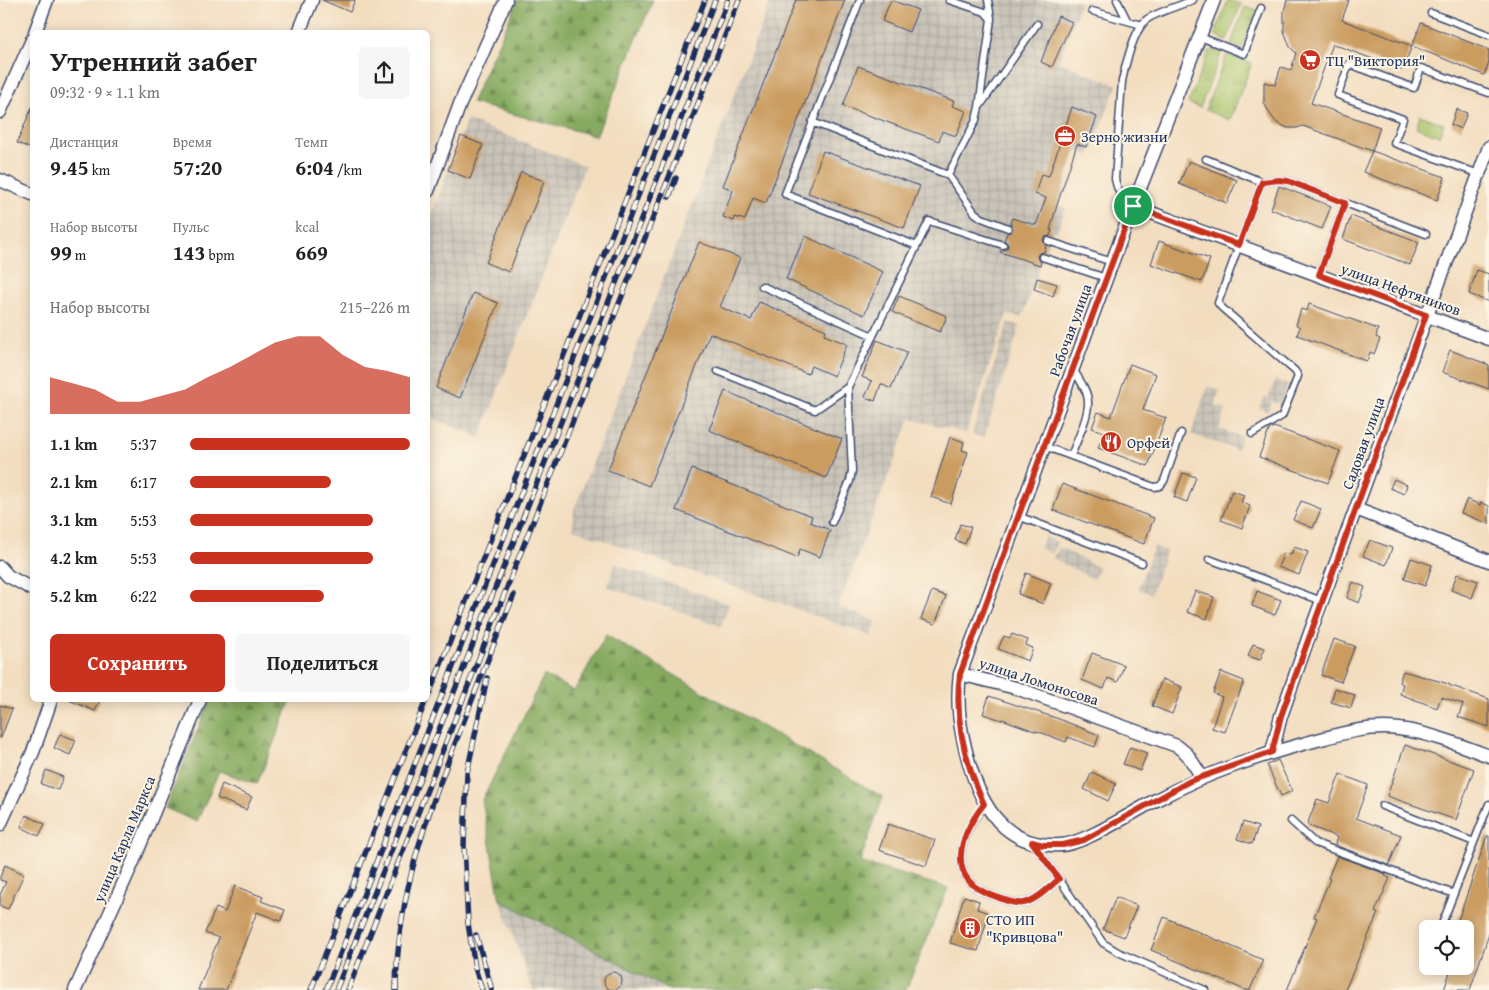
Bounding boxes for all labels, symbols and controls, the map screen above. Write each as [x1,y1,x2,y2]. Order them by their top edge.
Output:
text: Утренний забег [50,40,257,81]
button: share [358,47,410,99]
supermarket icon: ТЦ "Виктория" [1298,48,1322,72]
place label: ТЦ "Виктория" [1326,50,1425,71]
text: 09:32 · 9 × 1.1 km [50,80,160,104]
office icon: Зерно жизни [1053,124,1077,148]
place label: Зерно жизни [1081,126,1168,147]
text: Дистанция [50,132,118,152]
text: Время [173,132,212,152]
text: Темп [295,132,328,152]
text: 9.45 [50,152,89,183]
text: 57:20 [173,152,222,183]
text: 6:04 [295,152,334,183]
text: km [89,160,110,180]
text: /km [334,160,362,180]
pin [1112,185,1154,227]
icon: arrive [1119,192,1147,220]
text: Набор высоты [50,217,137,237]
text: Пульс [173,217,209,237]
text: kcal [295,217,319,237]
text: 99 [50,237,72,268]
text: 143 [173,237,205,268]
text: 669 [295,237,328,268]
text: m [72,245,86,265]
text: bpm [205,245,235,265]
street label: улица Нефтяников [1337,257,1464,320]
street label: Рабочая улица [1044,280,1097,379]
text: Набор высоты [50,295,150,319]
text: 215–226 m [340,295,410,319]
street label: Садовая улица [1337,393,1390,492]
restaurant icon: Орфей [1099,430,1123,454]
text: 1.1 km [50,432,97,456]
text: 5:37 [130,432,157,456]
place label: Орфей [1127,432,1170,453]
text: 2.1 km [50,470,97,494]
text: 6:17 [130,470,157,494]
text: 3.1 km [50,508,97,532]
text: 5:53 [130,508,157,532]
text: 4.2 km [50,546,97,570]
text: 5:53 [130,546,157,570]
text: 5.2 km [50,584,97,608]
text: 6:22 [130,584,157,608]
button: Сохранить [50,634,225,692]
button: Поделиться [235,634,410,692]
street label: улица Ломоносова [976,651,1102,710]
street label: улица Карла Маркса [87,772,160,906]
place label: СТО ИП "Кривцова" [986,909,1063,947]
building icon: СТО ИП "Кривцова" [958,916,982,940]
map controls [1419,920,1474,975]
button: locate [1419,920,1474,975]

